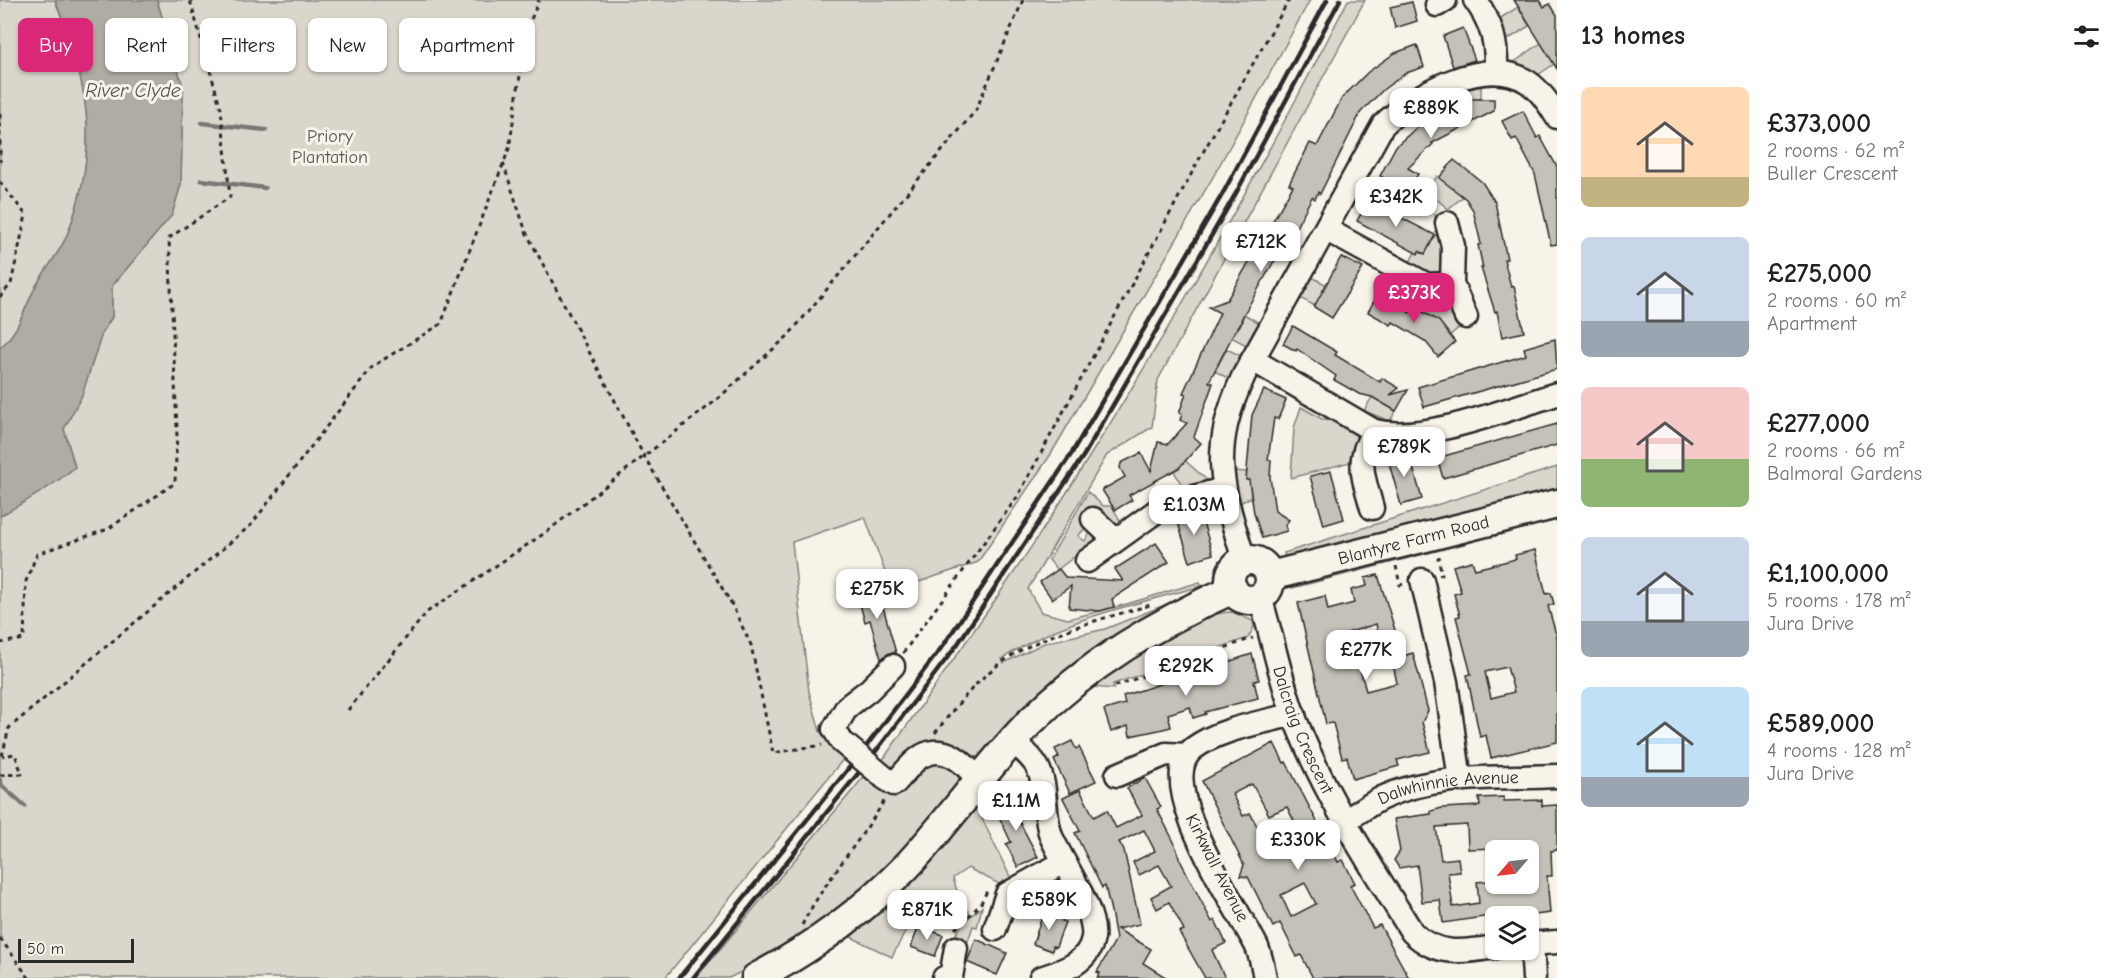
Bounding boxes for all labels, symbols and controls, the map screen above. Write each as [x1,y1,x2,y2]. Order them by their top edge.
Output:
chip: Buy [18,18,93,72]
chip: Rent [105,18,188,72]
chip: Filters [200,18,296,72]
chip: New [308,18,387,72]
chip: Apartment [399,18,535,72]
icon: filters [2070,20,2103,53]
text: 13 homes [1581,21,1685,51]
water label: River Clyde [85,79,181,102]
pin: £889K [1389,88,1473,139]
text: £889K [1403,96,1459,119]
text: £373,000 [1767,109,1871,139]
icon: home [1629,111,1701,183]
park label: Priory Plantation [292,126,368,168]
text: 2 rooms · 62 m² [1767,139,1904,162]
text: Buller Crescent [1767,162,1898,185]
pin: £342K [1354,177,1438,228]
text: £342K [1369,185,1423,208]
pin: £712K [1219,222,1303,273]
text: £712K [1235,230,1287,253]
text: £275,000 [1767,259,1872,289]
icon: home [1629,261,1701,333]
pin: £373K [1372,273,1456,324]
text: £373K [1387,281,1441,304]
text: 2 rooms · 60 m² [1767,289,1906,312]
text: Apartment [1767,312,1857,335]
text: £277,000 [1767,409,1870,439]
icon: home [1629,411,1701,483]
pin: £789K [1362,427,1446,478]
text: £789K [1377,435,1431,458]
text: 2 rooms · 66 m² [1767,439,1905,462]
text: Balmoral Gardens [1767,462,1922,485]
pin: £1.03M [1145,485,1243,536]
text: £1.03M [1163,493,1225,516]
street label: Blantyre Farm Road [1336,511,1491,569]
text: £1,100,000 [1767,559,1889,589]
icon: home [1629,561,1701,633]
pin: £275K [835,569,919,620]
text: £275K [850,577,904,600]
text: 5 rooms · 178 m² [1767,589,1911,612]
text: Jura Drive [1767,612,1854,635]
pin: £277K [1324,630,1408,681]
text: £277K [1340,638,1392,661]
pin: £292K [1144,646,1228,697]
text: £292K [1159,654,1213,677]
street label: Dalcraig Crescent [1269,664,1339,798]
text: £589,000 [1767,709,1874,739]
icon: home [1629,711,1701,783]
text: 4 rooms · 128 m² [1767,739,1911,762]
text: Jura Drive [1767,762,1854,785]
street label: Dalwhinnie Avenue [1374,767,1519,809]
pin: £1.1M [974,781,1058,832]
text: £1.1M [992,789,1040,812]
street label: Kirkwall Avenue [1181,810,1253,926]
pin: £330K [1256,820,1340,871]
text: £330K [1270,828,1326,851]
north arrow [1485,840,1539,894]
map controls [1485,840,1539,960]
pin: £589K [1007,880,1091,931]
text: £589K [1021,888,1077,911]
pin: £871K [885,890,969,941]
text: £871K [901,898,953,921]
button: layers [1485,906,1539,960]
scale bar [18,936,134,964]
text: 50 m [27,940,64,958]

